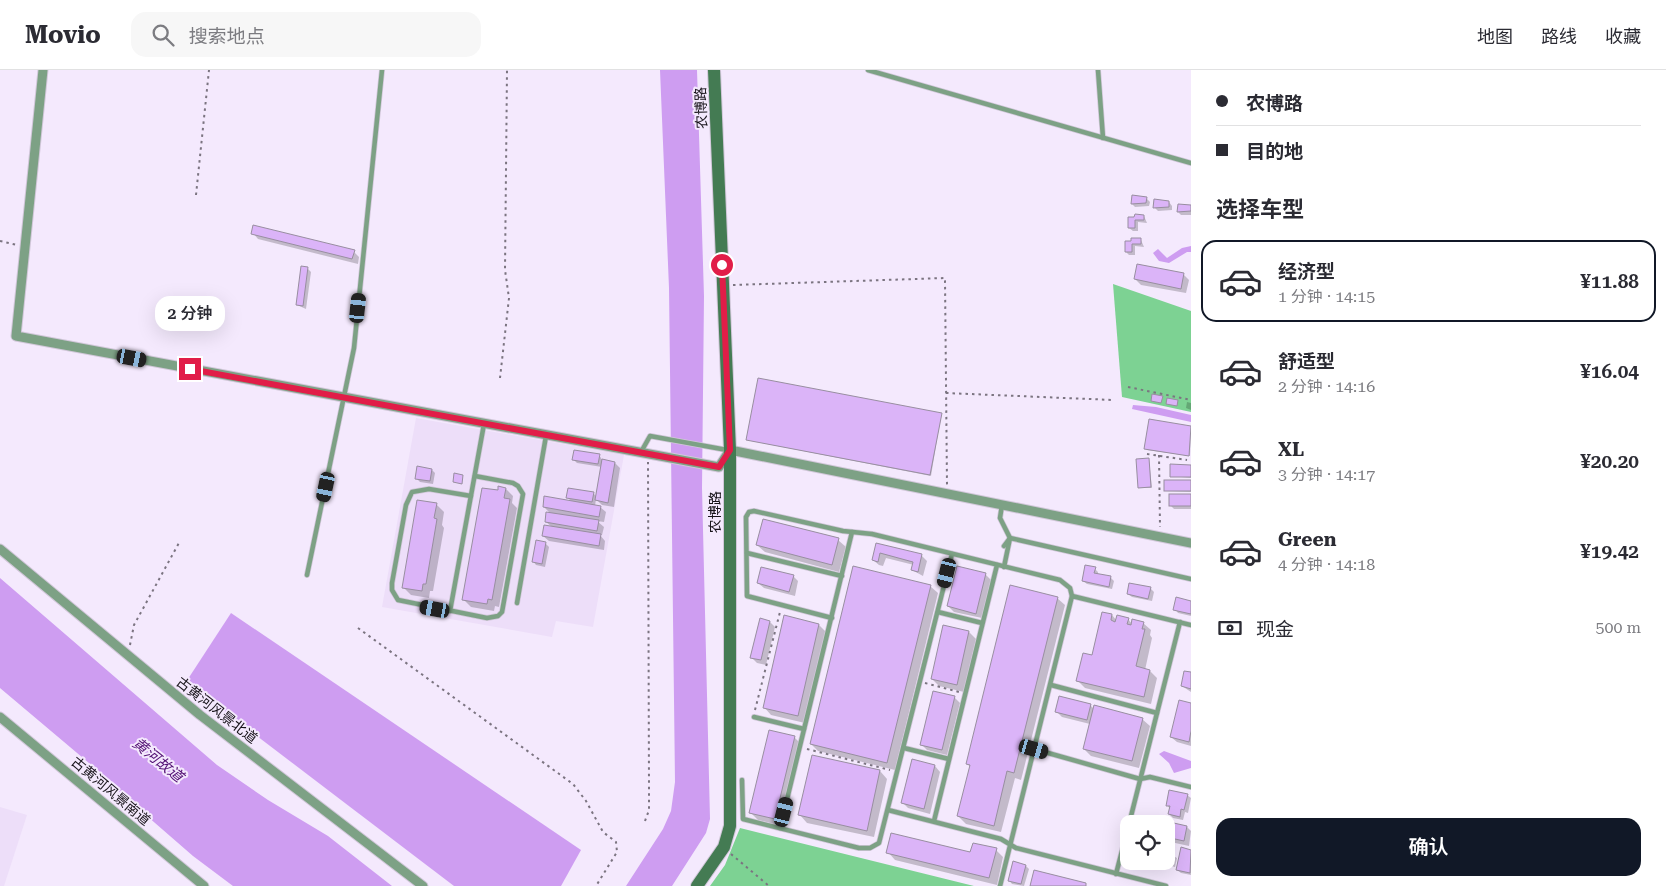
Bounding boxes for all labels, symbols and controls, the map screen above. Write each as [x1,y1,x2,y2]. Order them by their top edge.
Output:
search box [131,12,481,57]
text: Movio [25,21,101,49]
icon: search [149,21,177,49]
text: 搜索地点 [189,25,265,48]
text: 地图 [1477,26,1513,47]
text: 路线 [1541,26,1577,47]
text: 收藏 [1605,26,1641,47]
street label: 农博路 [692,87,710,129]
text: 农博路 [1246,92,1303,115]
text: 目的地 [1246,140,1303,163]
text: 选择车型 [1216,197,1304,222]
route start [711,254,733,276]
icon: car [1218,259,1263,304]
text: 经济型 [1278,260,1335,283]
text: ¥11.88 [1580,270,1639,293]
text: 1 分钟 · 14:15 [1278,287,1375,306]
car [348,292,367,324]
callout: 2 分钟 [155,296,225,332]
text: 2 分钟 [167,304,213,323]
car [115,348,148,368]
icon: car [1218,349,1263,394]
text: 舒适型 [1278,350,1335,373]
route end [179,358,201,380]
text: ¥16.04 [1580,360,1639,383]
text: 2 分钟 · 14:16 [1278,377,1375,396]
text: XL [1278,438,1304,461]
icon: car [1218,439,1263,484]
text: ¥20.20 [1580,450,1639,473]
text: 3 分钟 · 14:17 [1278,465,1375,484]
car [315,471,336,503]
street label: 农博路 [707,491,723,533]
text: Green [1278,528,1336,551]
icon: car [1218,529,1263,574]
text: ¥19.42 [1580,540,1639,563]
text: 4 分钟 · 14:18 [1278,555,1375,574]
car [936,557,957,589]
car [418,599,451,619]
icon: cash [1216,614,1244,642]
text: 现金 [1256,618,1294,641]
text: 500 m [1595,618,1641,637]
street label: 古黄河风景北道 [173,674,261,746]
water label: 黄河故道 [129,734,189,787]
car [1017,738,1050,760]
street label: 古黄河风景南道 [68,753,154,829]
car [773,796,794,828]
map controls [1120,815,1175,870]
button: locate [1120,815,1175,870]
button: 确认 [1216,818,1641,876]

